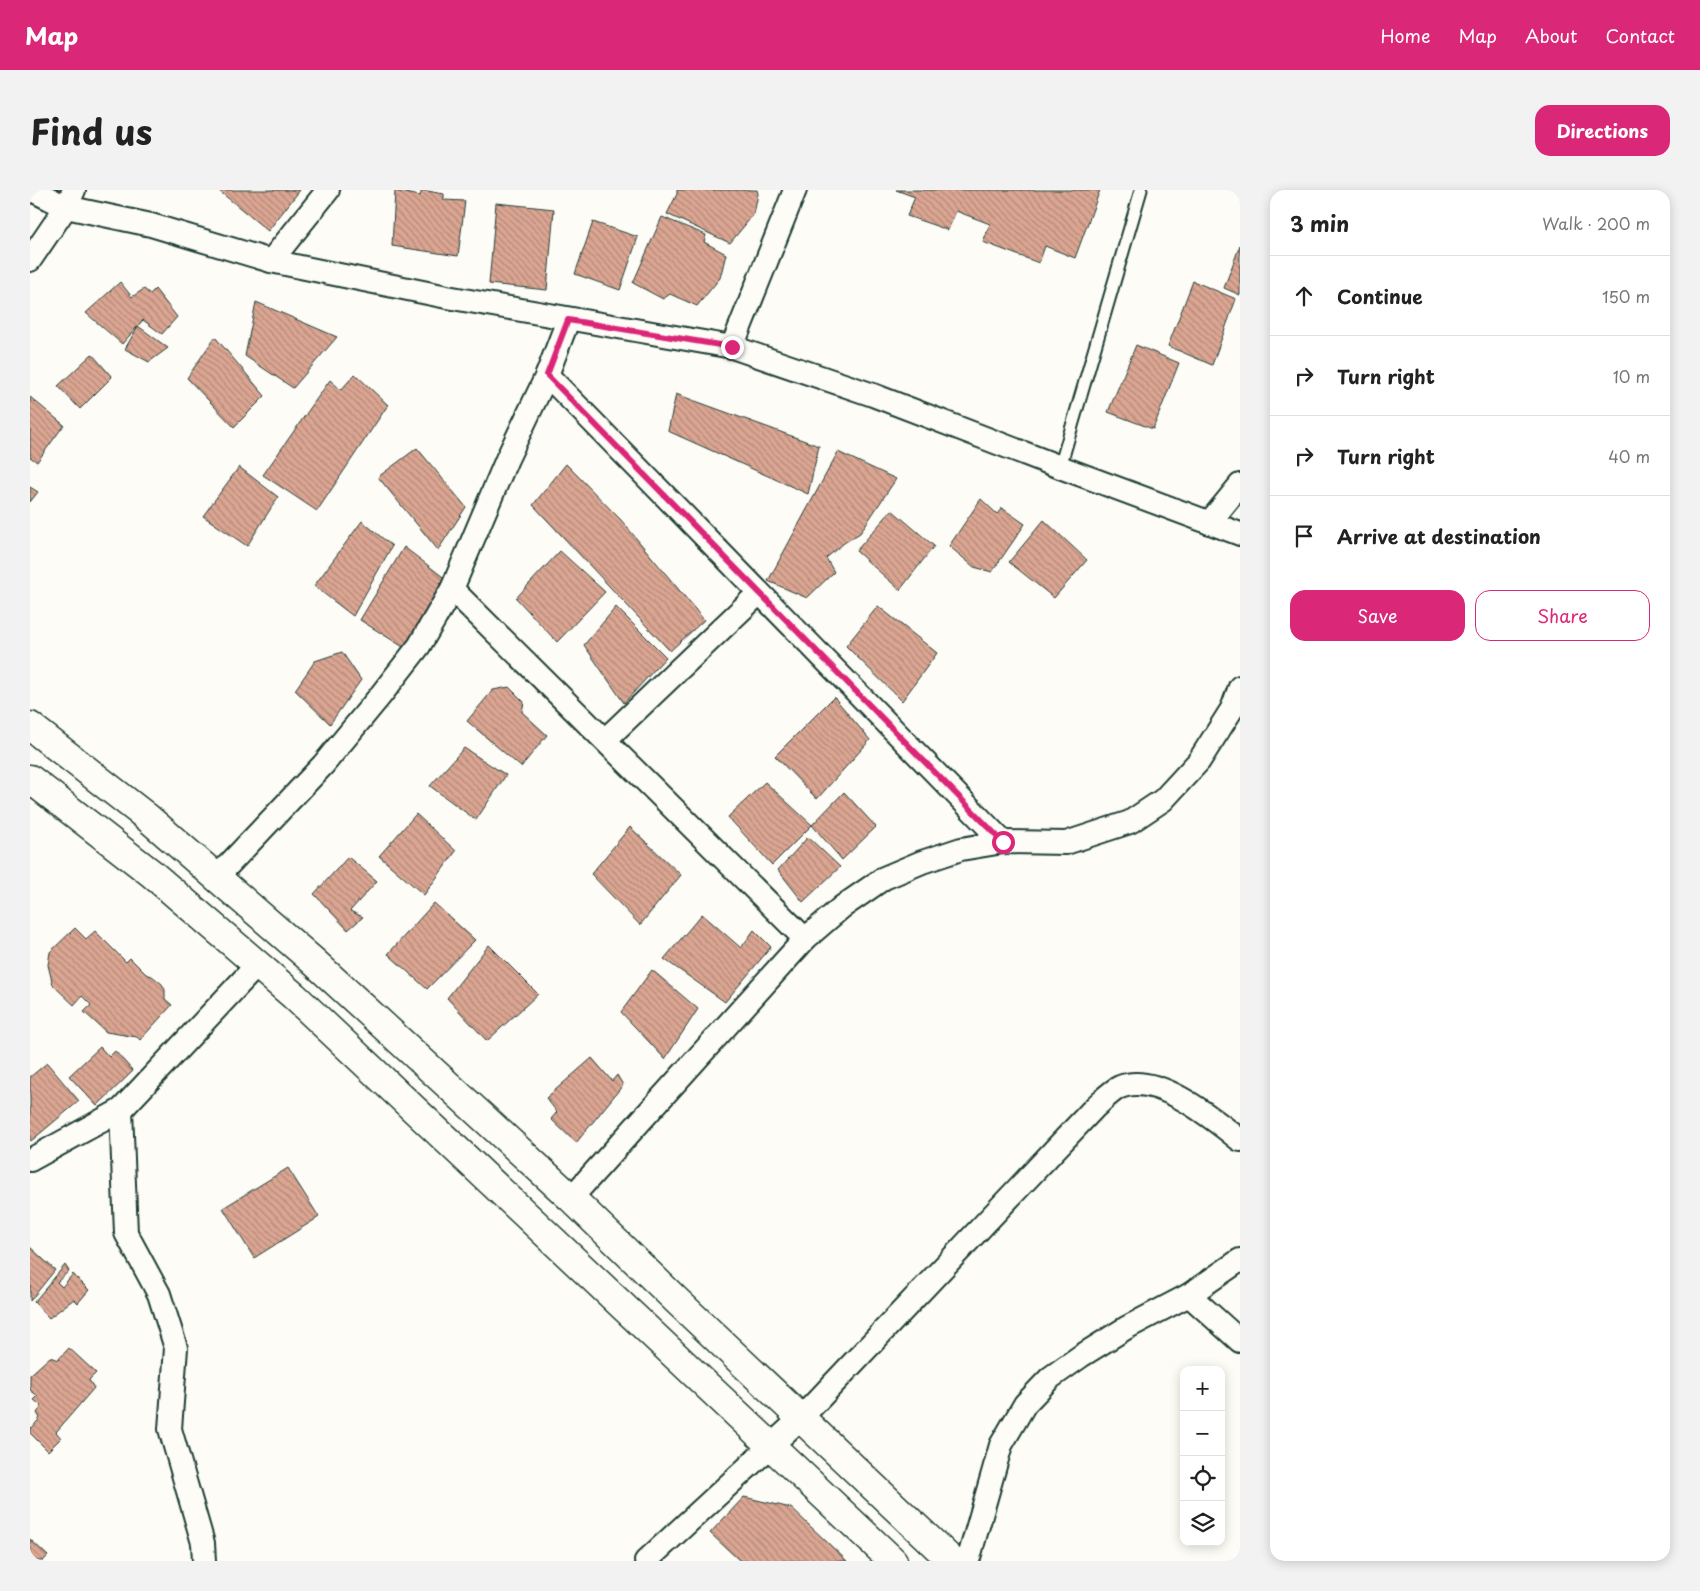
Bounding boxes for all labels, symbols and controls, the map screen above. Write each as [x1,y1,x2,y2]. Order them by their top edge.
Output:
text: Map [25,17,78,53]
text: Home [1380,22,1430,49]
text: Map [1458,22,1497,49]
text: About [1525,22,1577,49]
text: Contact [1605,22,1675,49]
text: Find us [30,104,152,157]
button: Directions [1535,105,1670,156]
text: 3 min [1290,207,1349,239]
text: Walk · 200 m [1542,211,1650,235]
icon: ahead [1290,282,1318,310]
text: Continue [1337,282,1423,310]
text: 150 m [1602,284,1650,308]
route end [721,336,744,359]
icon: right [1290,362,1318,390]
text: Turn right [1337,362,1435,390]
text: 10 m [1613,364,1650,388]
icon: right [1290,442,1318,470]
text: Turn right [1337,442,1435,470]
text: 40 m [1608,444,1650,468]
icon: arrive [1290,522,1318,550]
text: Arrive at destination [1337,522,1541,550]
button: Save [1290,590,1465,641]
button: Share [1475,590,1650,641]
route start [992,831,1015,854]
map controls [1180,1366,1225,1546]
button: + [1180,1366,1225,1411]
button: − [1180,1411,1225,1456]
button: locate [1180,1456,1225,1501]
button: layers [1180,1501,1225,1546]

